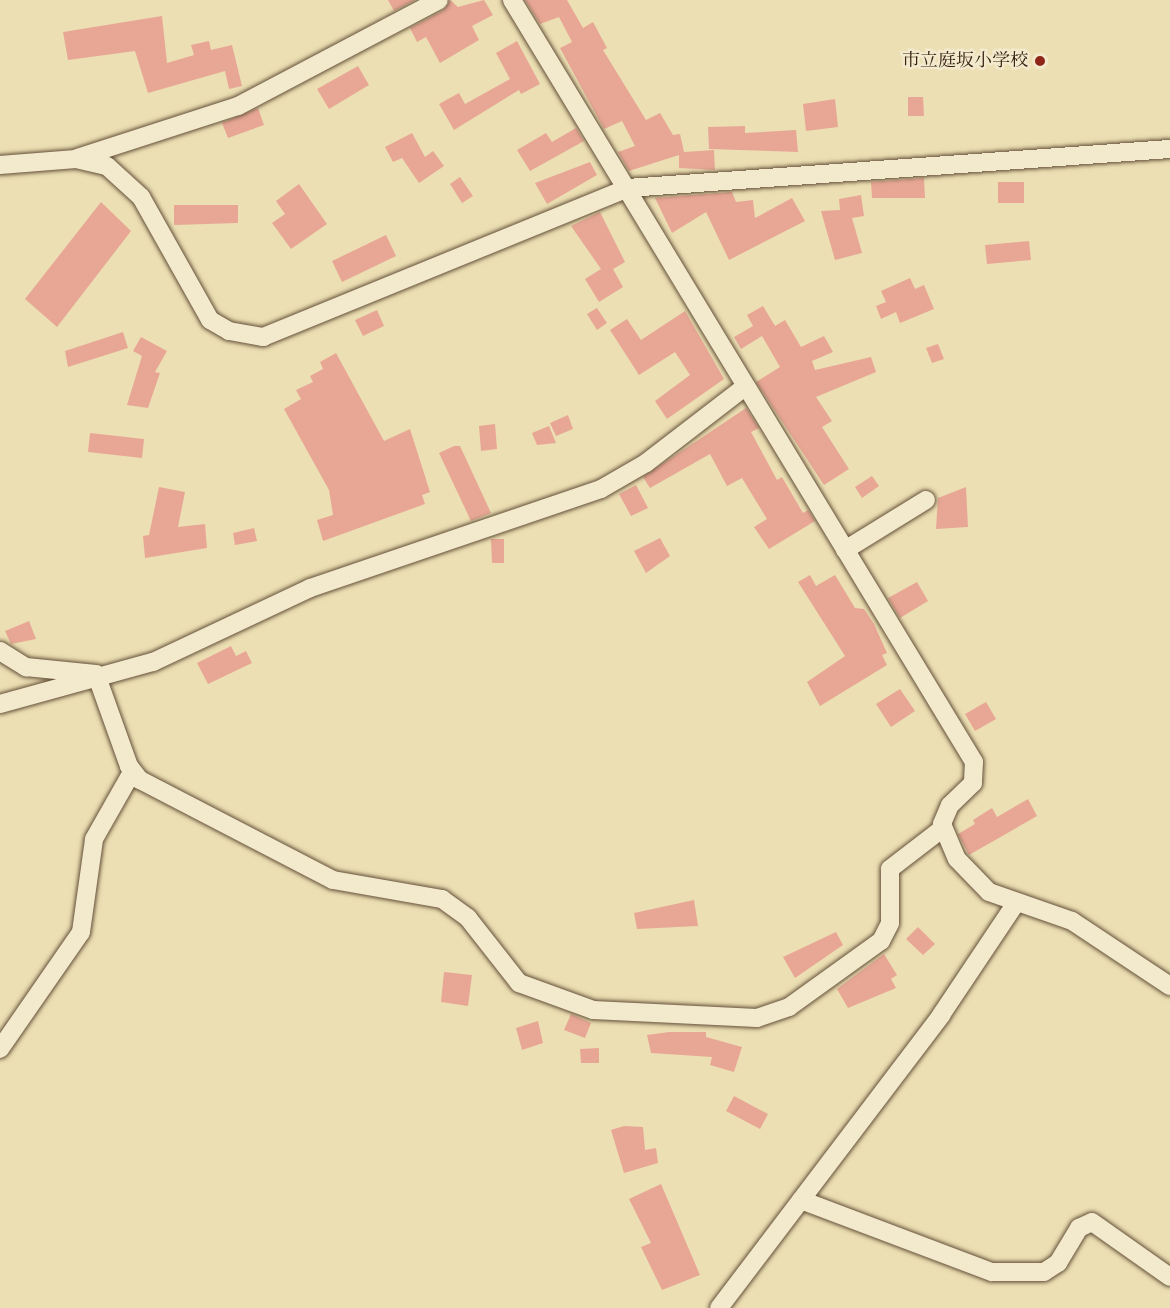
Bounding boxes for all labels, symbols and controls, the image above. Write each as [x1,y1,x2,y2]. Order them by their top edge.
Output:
place label: 市立庭坂小学校 [902,50,1028,72]
marker: 市立庭坂小学校 [1033,54,1047,68]

